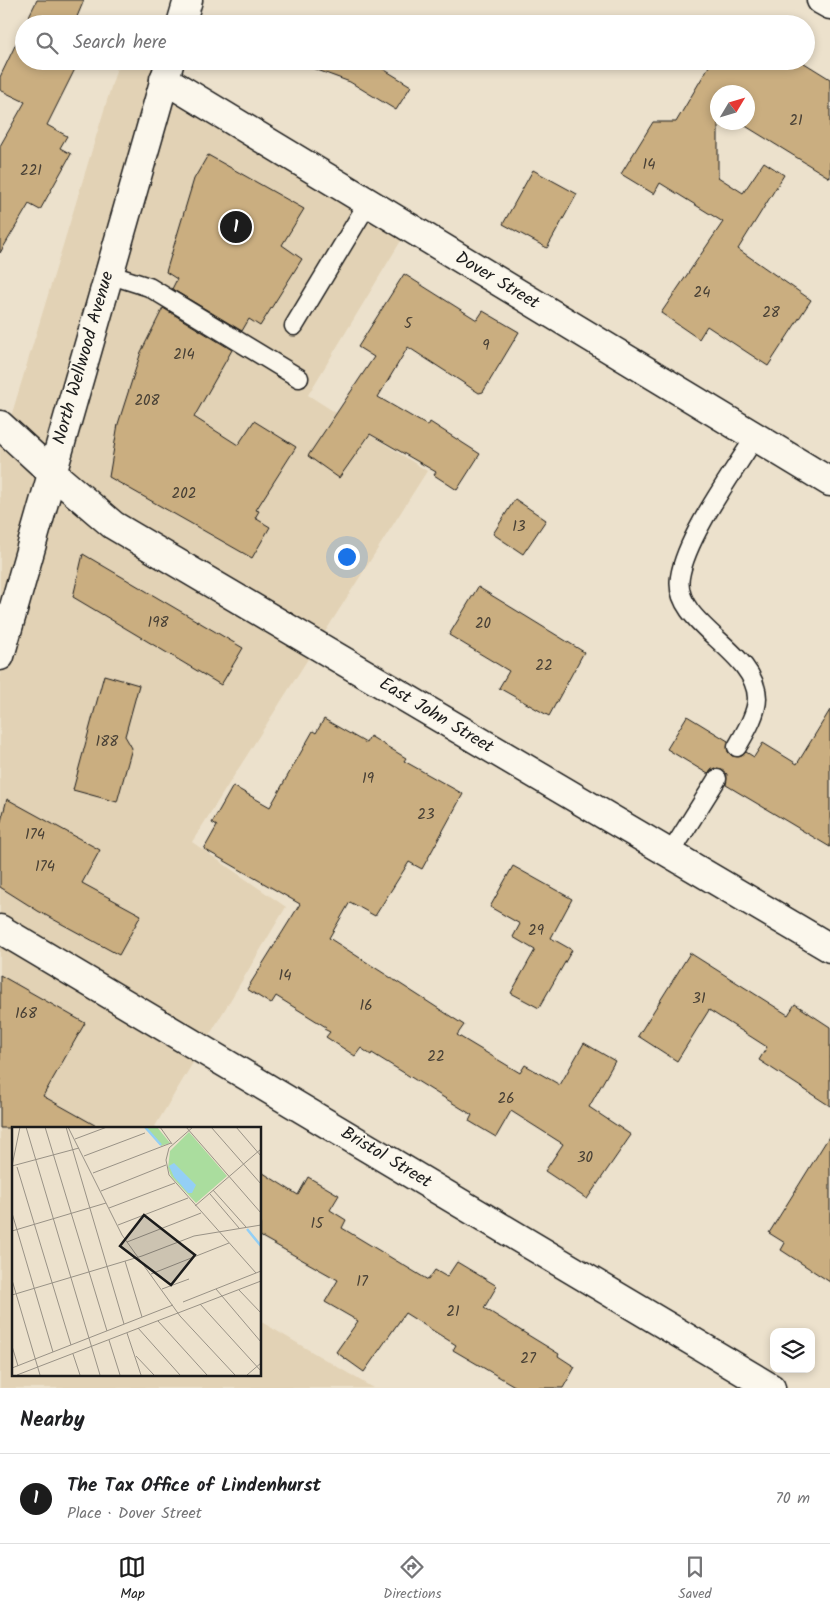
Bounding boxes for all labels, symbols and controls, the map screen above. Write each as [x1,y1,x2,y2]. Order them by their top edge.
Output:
search box [15,15,815,70]
text: Search here [73,28,167,58]
icon: search [33,29,61,57]
north arrow [710,85,755,130]
house number: 21 [789,109,803,133]
house number: 14 [643,153,655,177]
house number: 221 [20,159,42,183]
pin: 1 [220,208,252,246]
street label: Dover Street [449,244,546,318]
street label: North Wellwood Avenue [45,268,123,448]
house number: 24 [694,281,710,305]
house number: 28 [762,301,781,325]
house number: 5 [404,312,413,336]
house number: 9 [482,334,490,358]
house number: 214 [173,343,195,367]
house number: 208 [134,389,161,413]
house number: 202 [172,482,196,506]
house number: 13 [512,515,526,539]
your location [334,544,360,570]
house number: 198 [147,611,169,635]
house number: 20 [475,612,492,636]
house number: 22 [535,654,553,678]
street label: East John Street [373,670,500,762]
house number: 188 [96,730,119,754]
house number: 19 [362,767,375,791]
house number: 23 [417,803,435,827]
house number: 174 [25,823,45,847]
house number: 174 [35,855,55,879]
house number: 29 [528,919,545,943]
house number: 14 [279,964,291,988]
house number: 31 [692,987,706,1011]
house number: 16 [359,994,373,1018]
house number: 168 [15,1002,38,1026]
house number: 22 [427,1045,445,1069]
house number: 26 [497,1087,515,1111]
street label: Bristol Street [335,1119,438,1197]
inset map [12,1127,261,1376]
house number: 30 [577,1146,594,1170]
house number: 15 [311,1212,324,1236]
house number: 17 [356,1270,369,1294]
house number: 21 [446,1300,460,1324]
map controls [770,1328,815,1373]
button: layers [770,1328,815,1373]
house number: 27 [520,1347,537,1371]
text: Nearby [20,1404,85,1437]
text: The Tax Office of Lindenhurst [67,1471,321,1501]
text: 1 [34,1486,38,1511]
text: 70 m [775,1486,810,1511]
text: Place · Dover Street [67,1501,202,1526]
tab: Map [118,1553,146,1605]
tab: Directions [383,1553,441,1605]
tab: Saved [678,1553,712,1605]

